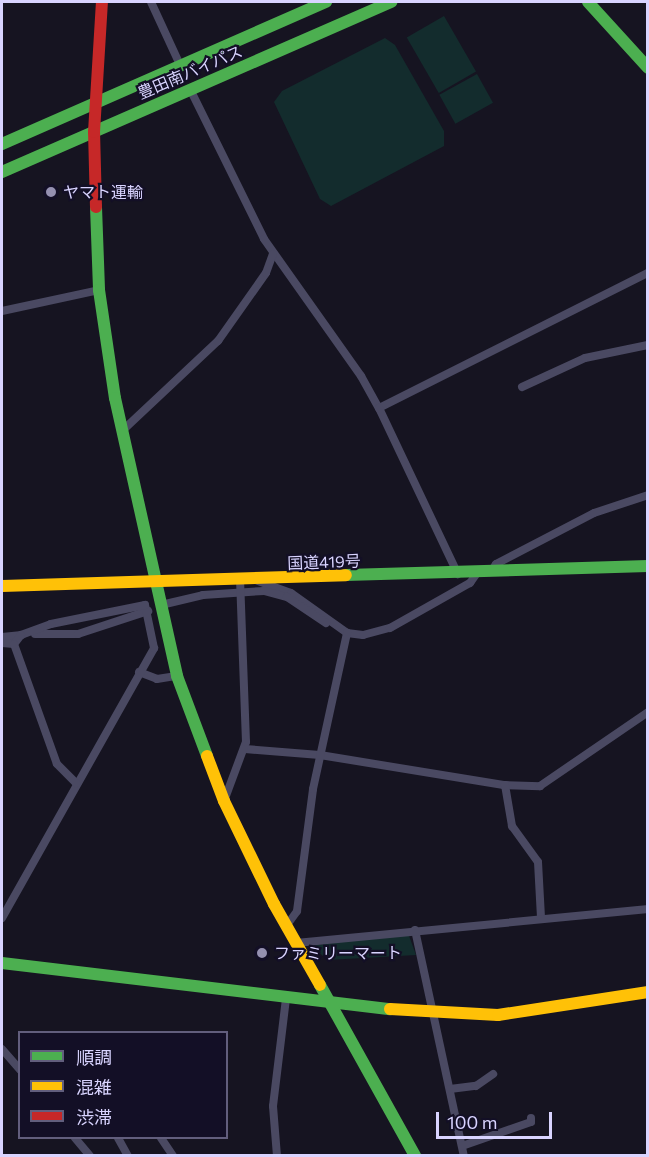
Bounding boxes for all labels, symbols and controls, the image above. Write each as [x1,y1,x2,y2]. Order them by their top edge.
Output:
street label: 豊田南バイパス [135,41,245,103]
place label: ヤマト運輸 [63,182,143,202]
marker: ヤマト運輸 [44,185,58,199]
street label: 国道419号 [287,551,361,573]
place label: ファミリーマート [274,943,402,963]
marker: ファミリーマート [255,946,269,960]
legend [18,1031,228,1139]
text: 順調 [76,1046,112,1068]
text: 混雑 [76,1076,112,1098]
scale bar [439,1100,554,1138]
text: 渋滞 [76,1106,112,1128]
text: 100 m [447,1111,497,1133]

